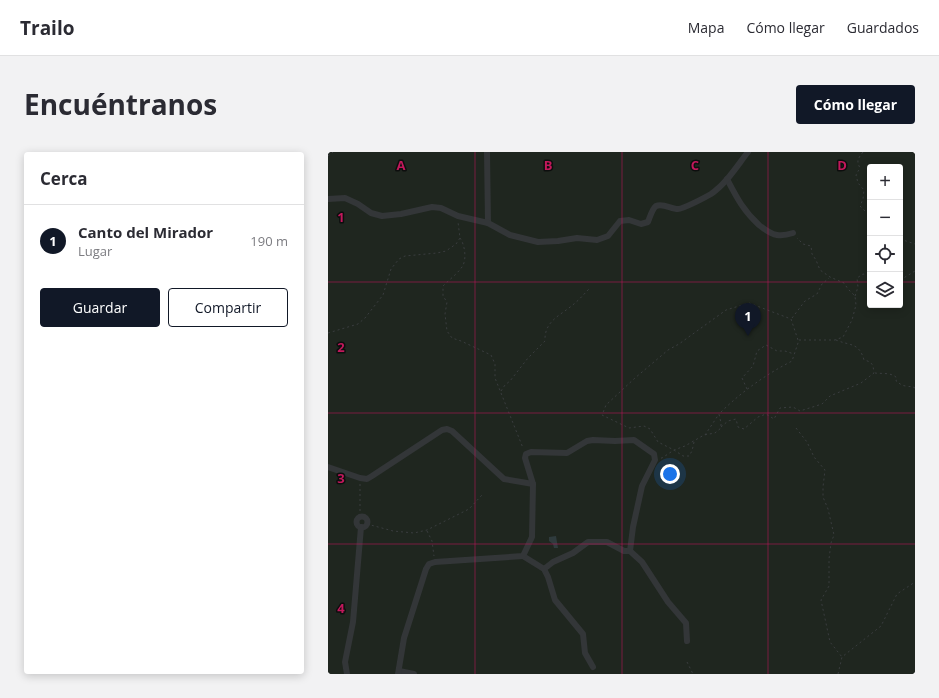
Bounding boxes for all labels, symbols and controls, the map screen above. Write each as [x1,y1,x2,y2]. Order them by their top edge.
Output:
text: Trailo [20,15,74,41]
text: Mapa [688,18,724,37]
text: Cómo llegar [746,18,825,37]
text: Guardados [847,18,919,37]
text: Encuéntranos [24,85,217,123]
button: Cómo llegar [796,85,915,124]
text: A [397,156,406,174]
text: B [544,156,553,174]
text: C [691,156,699,174]
text: D [837,156,847,174]
map controls [867,164,903,308]
button: + [867,164,903,200]
text: Cerca [40,167,88,190]
button: − [867,200,903,236]
text: 1 [337,208,345,226]
text: Canto del Mirador [78,222,213,242]
text: 1 [49,232,57,250]
text: 190 m [250,232,288,250]
button: locate [867,236,903,272]
text: Lugar [78,242,112,260]
button: layers [867,272,903,308]
button: Guardar [40,288,160,327]
button: Compartir [168,288,288,327]
pin: 1 [735,303,761,336]
text: 2 [337,338,345,356]
your location [660,464,680,484]
text: 3 [337,469,345,487]
text: 4 [337,599,345,617]

